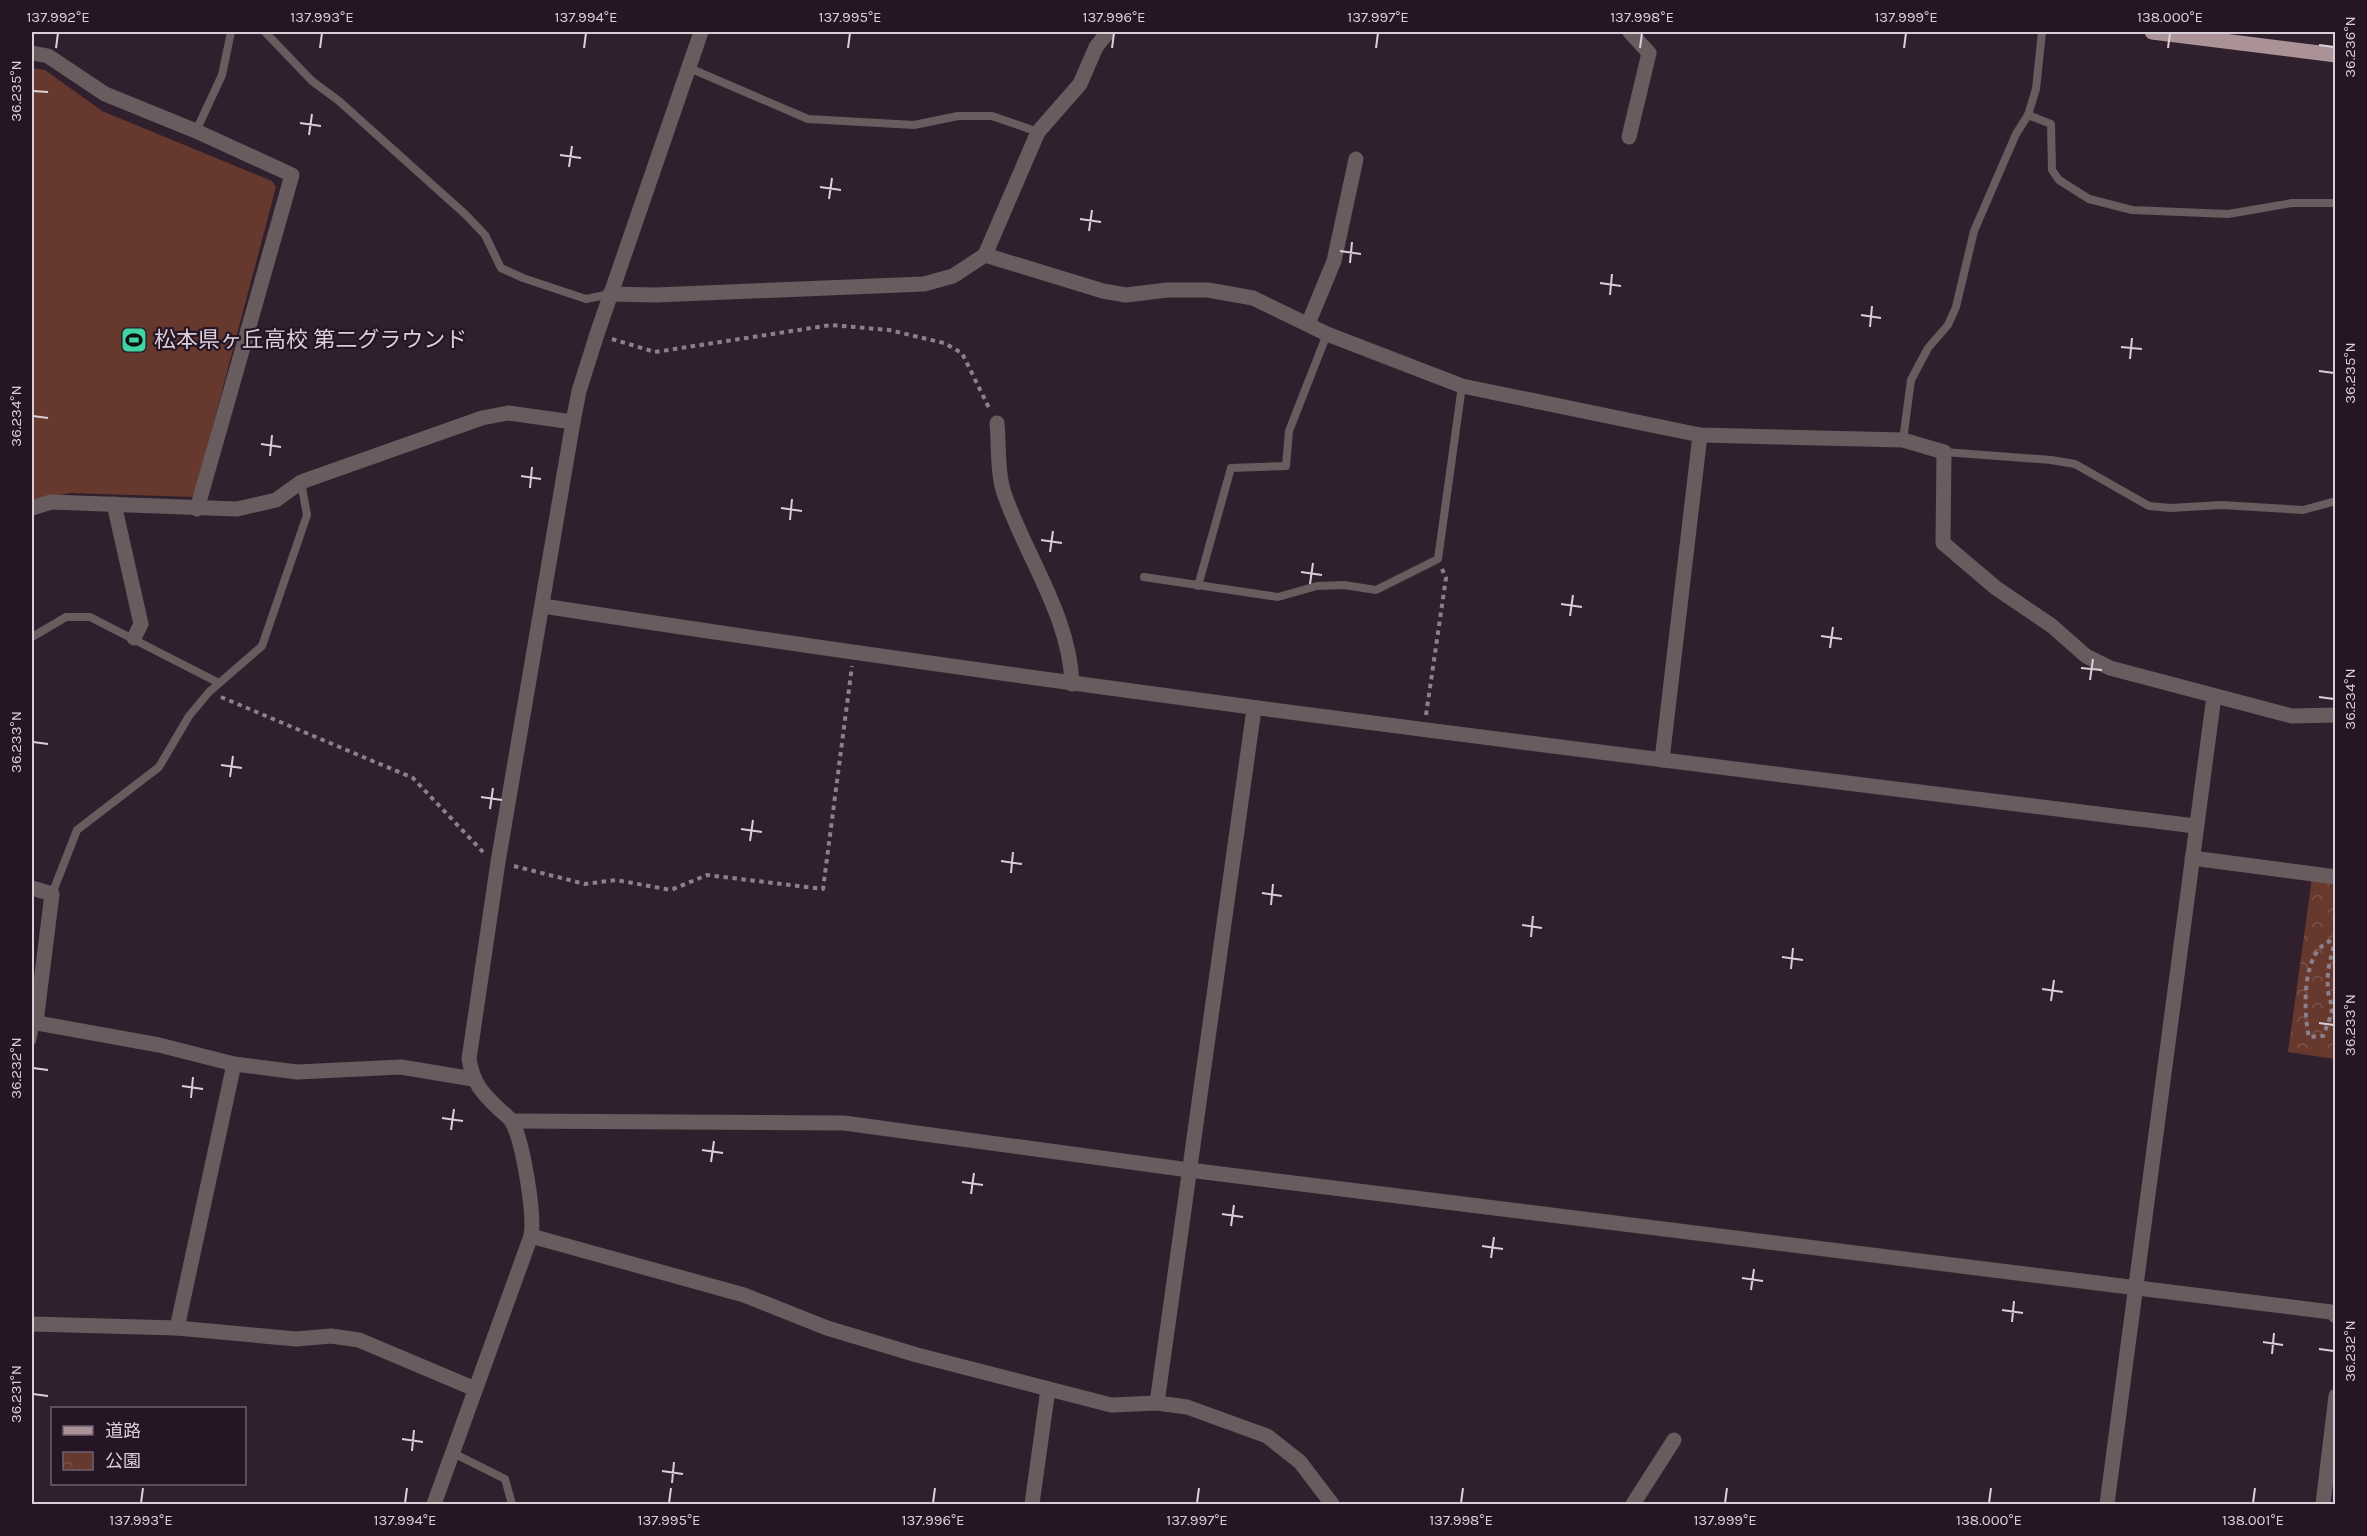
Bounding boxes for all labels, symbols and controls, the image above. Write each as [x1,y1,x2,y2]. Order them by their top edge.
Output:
text: 137.992°E [26,8,90,26]
text: 137.993°E [290,8,354,26]
text: 137.994°E [555,8,617,26]
text: 137.995°E [819,8,881,26]
text: 137.996°E [1082,8,1146,26]
text: 137.997°E [1347,8,1409,26]
text: 137.998°E [1610,8,1674,26]
text: 137.999°E [1874,8,1938,26]
text: 138.000°E [2137,8,2203,26]
text: 36.236°N [2341,16,2359,78]
text: 36.235°N [7,60,25,122]
sports icon: 松本県ヶ丘高校 第二グラウンド [119,325,149,355]
place label: 松本県ヶ丘高校 第二グラウンド [154,327,467,353]
text: 36.235°N [2341,342,2359,404]
text: 36.234°N [7,385,25,447]
text: 36.234°N [2341,668,2359,730]
text: 36.233°N [7,711,25,773]
text: 36.233°N [2341,994,2359,1056]
text: 36.232°N [7,1037,25,1099]
text: 36.232°N [2341,1320,2359,1382]
text: 36.231°N [7,1365,25,1423]
legend [51,1407,246,1485]
text: 道路 [105,1420,141,1442]
text: 公園 [105,1450,141,1472]
text: 137.993°E [109,1511,173,1529]
text: 137.994°E [374,1511,436,1529]
text: 137.995°E [638,1511,700,1529]
text: 137.996°E [901,1511,965,1529]
text: 137.997°E [1166,1511,1228,1529]
text: 137.998°E [1429,1511,1493,1529]
text: 137.999°E [1693,1511,1757,1529]
text: 138.000°E [1956,1511,2022,1529]
text: 138.001°E [2222,1511,2284,1529]

